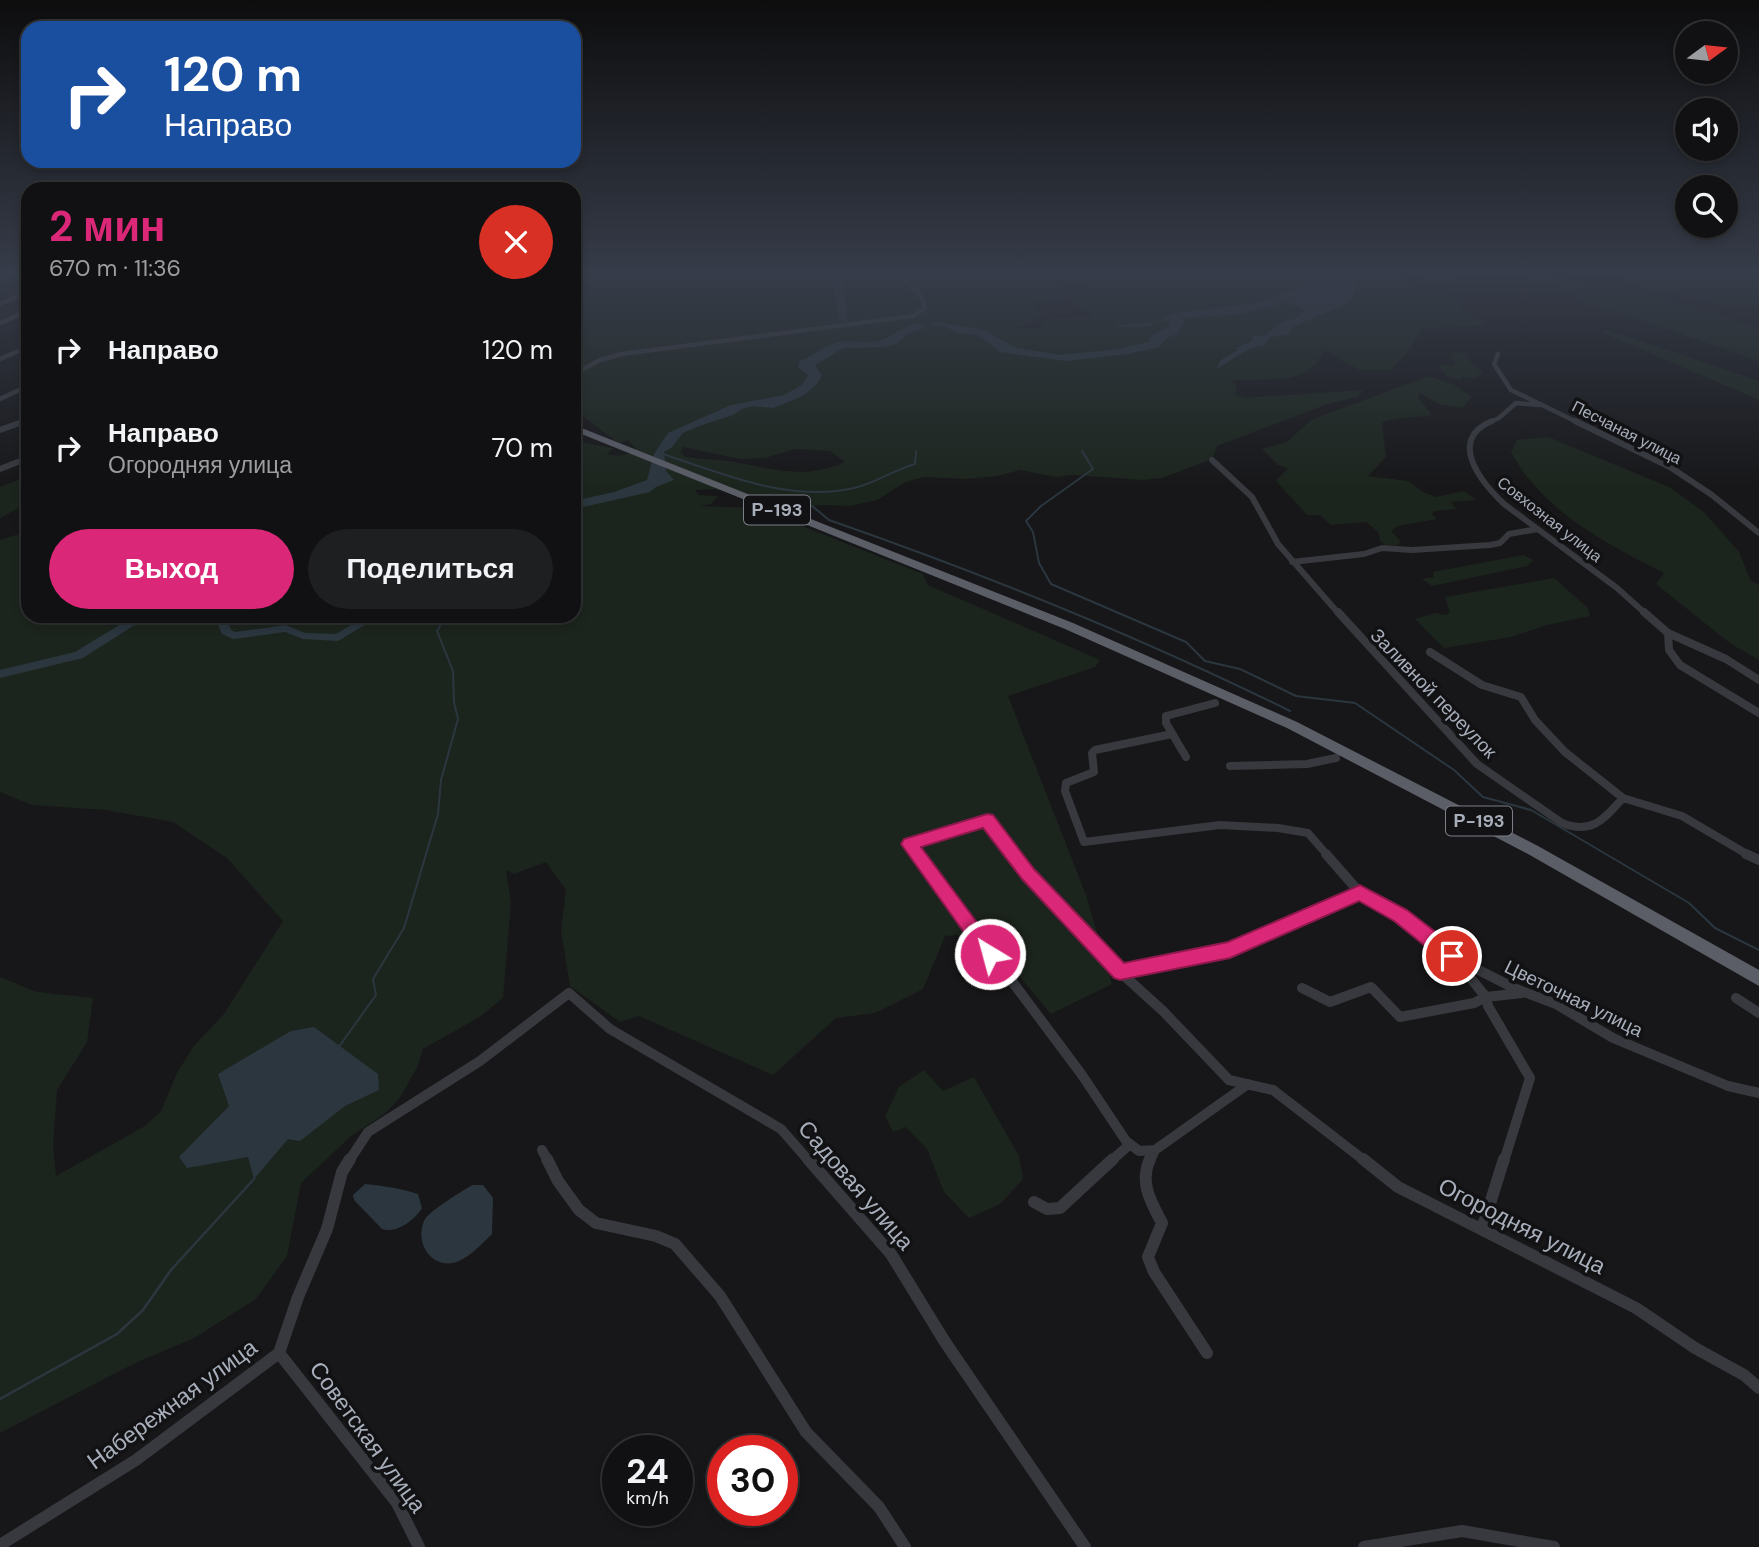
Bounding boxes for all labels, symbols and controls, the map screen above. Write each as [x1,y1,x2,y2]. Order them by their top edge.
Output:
north arrow [1675,21,1738,84]
map controls [1675,21,1738,238]
text: 120 m [164,42,302,106]
icon: right [49,49,140,140]
button: sound [1675,98,1738,161]
text: Направо [164,104,292,146]
button: search [1675,175,1738,238]
text: 2 мин [49,199,165,254]
button: close [479,205,553,279]
text: 670 m · 11:36 [49,253,181,283]
icon: right [49,331,87,369]
text: Направо [108,333,219,367]
text: 120 m [482,333,553,367]
street label: Песчаная улица [1569,396,1685,469]
text: Направо [108,416,219,450]
icon: right [49,429,87,467]
text: 70 m [492,431,553,465]
text: Огородняя улица [108,450,292,480]
street label: Совхозная улица [1493,472,1606,567]
road number: Р-193 [744,496,810,524]
button: Выход [49,529,294,609]
button: Поделиться [308,529,553,609]
street label: Заливной переулок [1365,623,1503,764]
road number: Р-193 [1446,806,1512,836]
position arrow [953,917,1027,991]
pin [1422,926,1482,986]
icon: arrive [1433,937,1471,975]
street label: Цветочная улица [1500,954,1648,1043]
street label: Садовая улица [791,1114,921,1256]
street label: Огородняя улица [1433,1171,1611,1281]
street label: Набережная улица [81,1332,263,1476]
street label: Советская улица [303,1355,433,1519]
speed limit sign: 30 [707,1435,798,1526]
text: 24 [626,1448,669,1494]
text: km/h [626,1486,669,1510]

